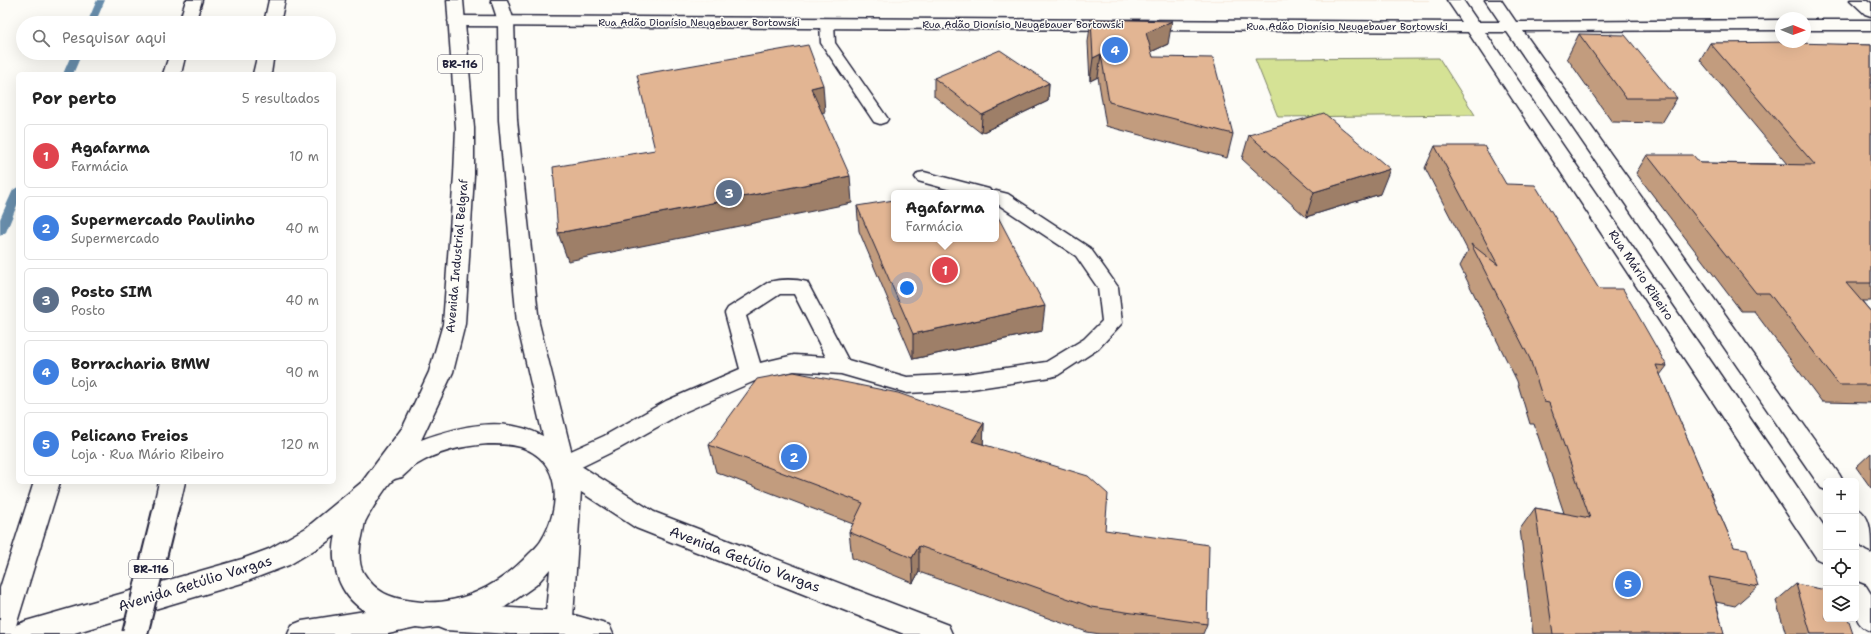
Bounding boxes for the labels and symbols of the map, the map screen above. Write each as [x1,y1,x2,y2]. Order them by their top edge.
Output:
north arrow [1775,12,1811,48]
street label: Rua Adão Dionísio Neugebauer Bortowski [598,16,800,29]
street label: Rua Adão Dionísio Neugebauer Bortowski [922,18,1124,31]
street label: Rua Adão Dionísio Neugebauer Bortowski [1246,20,1448,33]
pin: 4 [1102,35,1128,65]
road number: BR-116 [438,55,482,73]
street label: Avenida Industrial Belgraf [442,178,472,334]
pin: 3 [716,178,742,208]
street label: Rua Mário Ribeiro [1605,227,1677,323]
pin: 1 [932,255,958,285]
your location [897,278,917,298]
pin: 2 [781,442,807,472]
street label: Avenida Getúlio Vargas [667,522,823,596]
street label: Avenida Getúlio Vargas [116,551,274,615]
road number: BR-116 [129,560,173,578]
pin: 5 [1615,569,1641,599]

